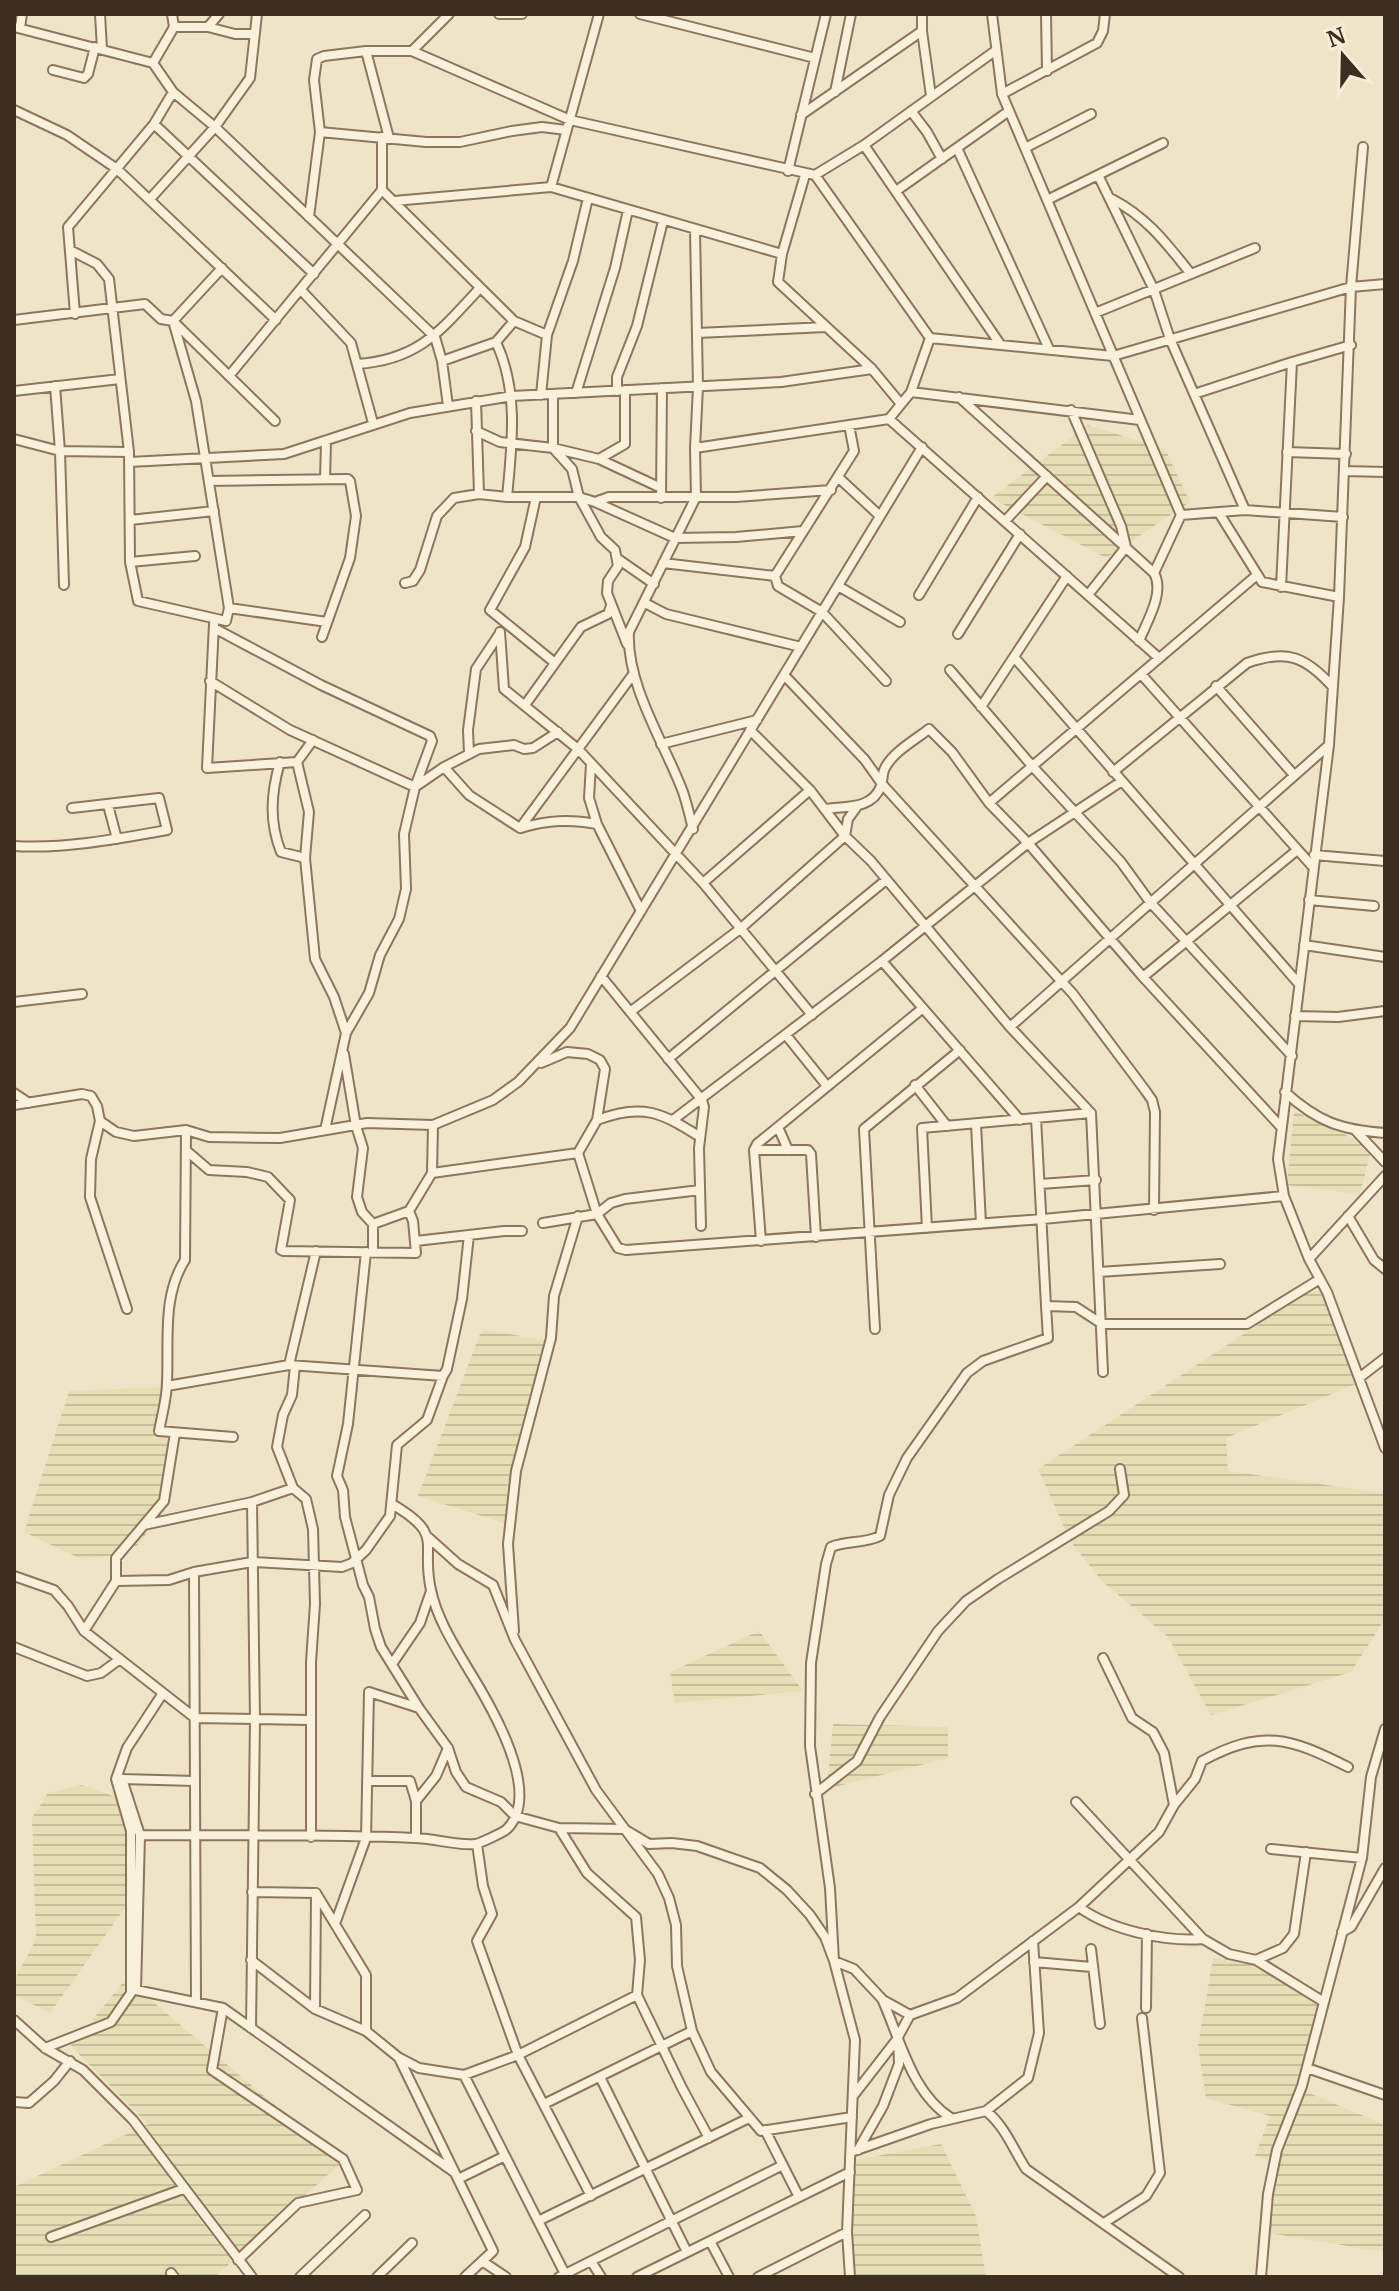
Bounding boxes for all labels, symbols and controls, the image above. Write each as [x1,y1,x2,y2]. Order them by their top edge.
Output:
north arrow [1303,16,1383,96]
text: N [1323,21,1350,53]

